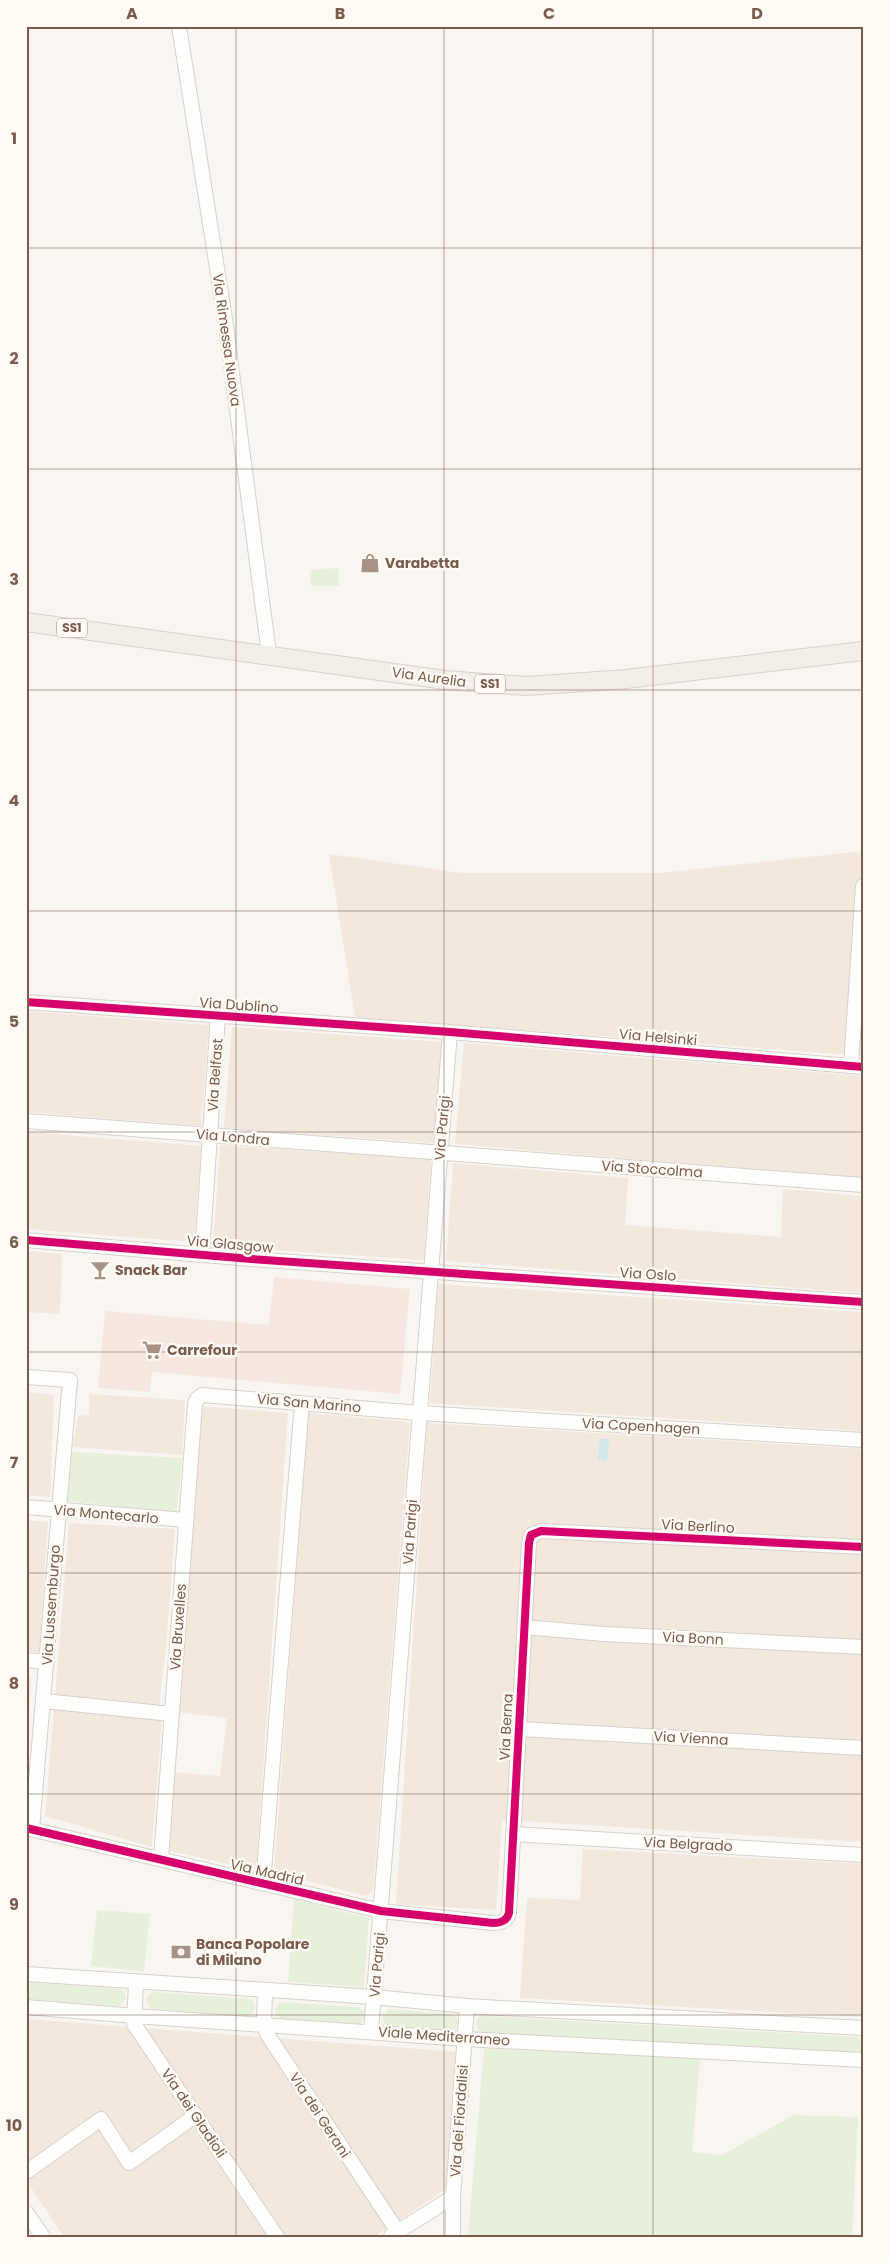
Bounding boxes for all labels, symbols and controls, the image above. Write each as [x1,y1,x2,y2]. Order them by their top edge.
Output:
text: A [126,2,138,25]
text: B [335,2,345,25]
text: C [543,2,555,25]
text: D [751,2,763,25]
text: 1 [11,127,17,150]
street label: Via Rimessa Nuova [208,272,246,408]
text: 2 [9,347,19,370]
shop icon: Varabetta [359,552,381,574]
place label: Varabetta [385,553,459,573]
text: 3 [9,568,19,591]
road number: SS1 [57,618,87,638]
street label: Via Aurelia [391,662,467,692]
road number: SS1 [475,674,505,694]
text: 4 [9,789,20,812]
street label: Via Dublino [199,992,279,1018]
text: 5 [9,1010,19,1033]
street label: Via Helsinki [618,1024,698,1050]
street label: Via Belfast [202,1038,228,1112]
street label: Via Parigi [429,1095,455,1161]
street label: Via Londra [195,1124,271,1150]
street label: Via Stoccolma [601,1155,703,1183]
street label: Via Glasgow [186,1230,275,1258]
text: 6 [9,1231,19,1254]
bar icon: Snack Bar [89,1259,111,1281]
place label: Snack Bar [115,1260,187,1280]
street label: Via Oslo [619,1262,677,1286]
supermarket icon: Carrefour [141,1339,163,1361]
place label: Carrefour [167,1340,237,1360]
street label: Via San Marino [256,1388,362,1418]
street label: Via Copenhagen [581,1413,701,1439]
text: 7 [10,1451,19,1474]
street label: Via Montecarlo [53,1499,159,1529]
street label: Via Parigi [398,1499,422,1565]
street label: Via Berlino [661,1514,735,1538]
street label: Via Lussemburgo [37,1544,65,1666]
street label: Via Bruxelles [165,1583,191,1671]
street label: Via Bonn [662,1626,724,1650]
text: 8 [9,1672,19,1695]
street label: Via Berna [494,1693,518,1761]
street label: Via Vienna [653,1726,729,1750]
street label: Via Belgrado [643,1832,733,1856]
street label: Via Madrid [228,1854,306,1890]
text: 9 [9,1893,19,1916]
street label: Via Parigi [364,1932,390,1998]
place label: Banca Popolare di Milano [196,1934,310,1970]
bank icon: Banca Popolare di Milano [170,1941,192,1963]
street label: Viale Mediterraneo [377,2021,511,2051]
street label: Via dei Gladioli [157,2064,231,2162]
street label: Via dei Fiordalisi [445,2064,473,2178]
street label: Via dei Gerani [285,2068,355,2162]
text: 10 [6,2114,22,2137]

